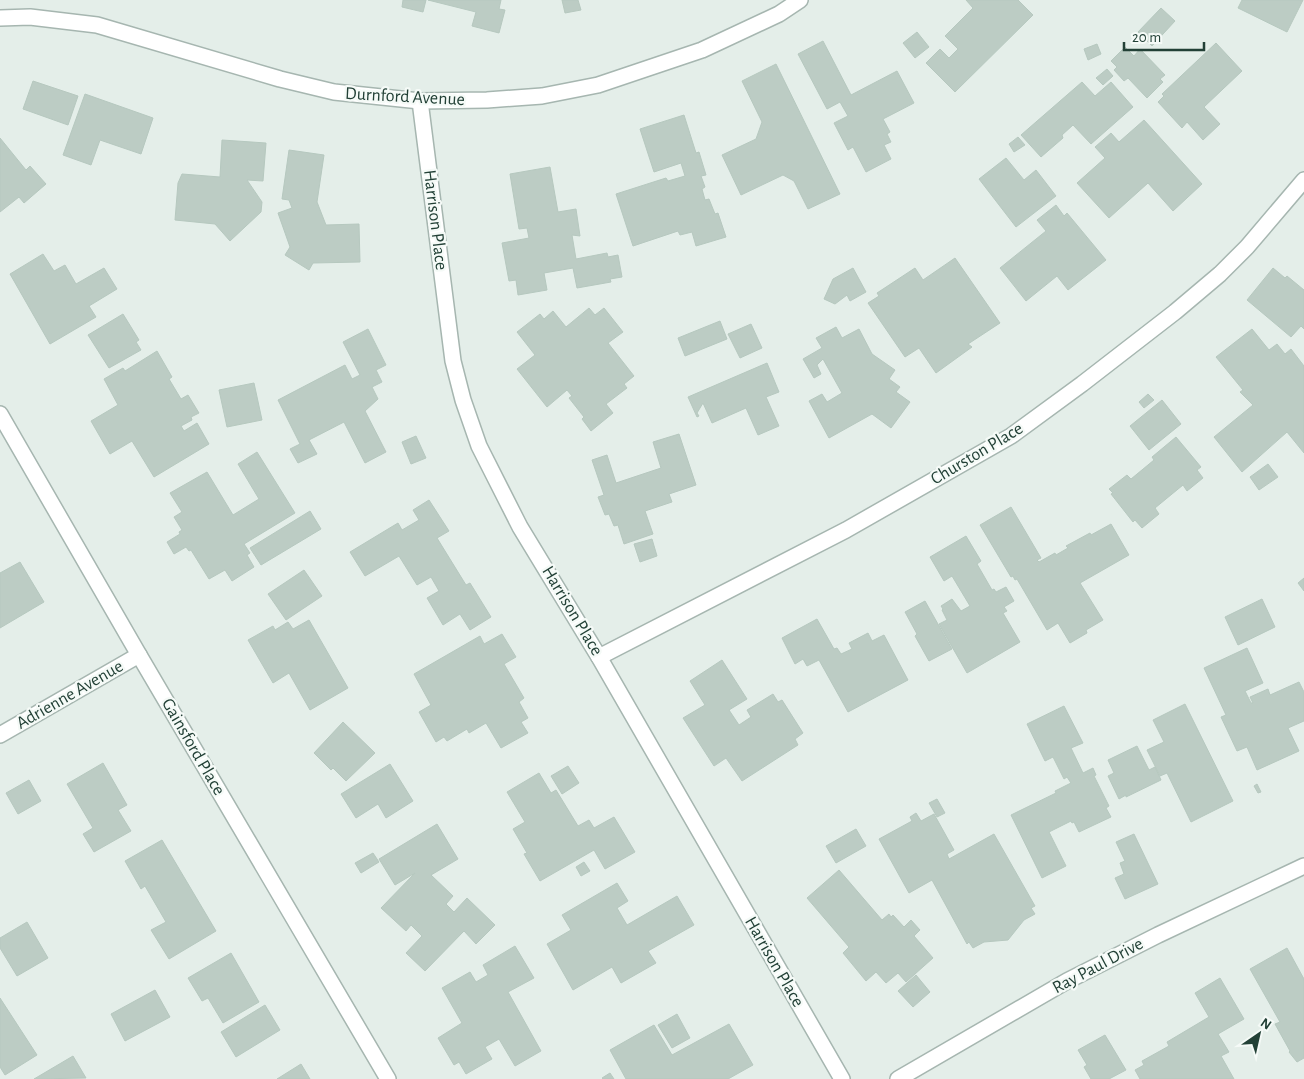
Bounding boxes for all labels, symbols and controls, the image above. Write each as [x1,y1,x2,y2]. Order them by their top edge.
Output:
scale bar [1124,20,1204,52]
text: 20 m [1132,30,1161,45]
street label: Durnford Avenue [345,85,465,109]
street label: Harrison Place [420,169,450,271]
street label: Churston Place [928,420,1026,488]
street label: Harrison Place [538,563,606,659]
street label: Adrienne Avenue [14,657,126,733]
street label: Gainsford Place [158,696,228,798]
street label: Harrison Place [741,914,807,1010]
street label: Ray Paul Drive [1050,935,1146,997]
north arrow [1234,1009,1284,1059]
text: N [1258,1016,1274,1033]

